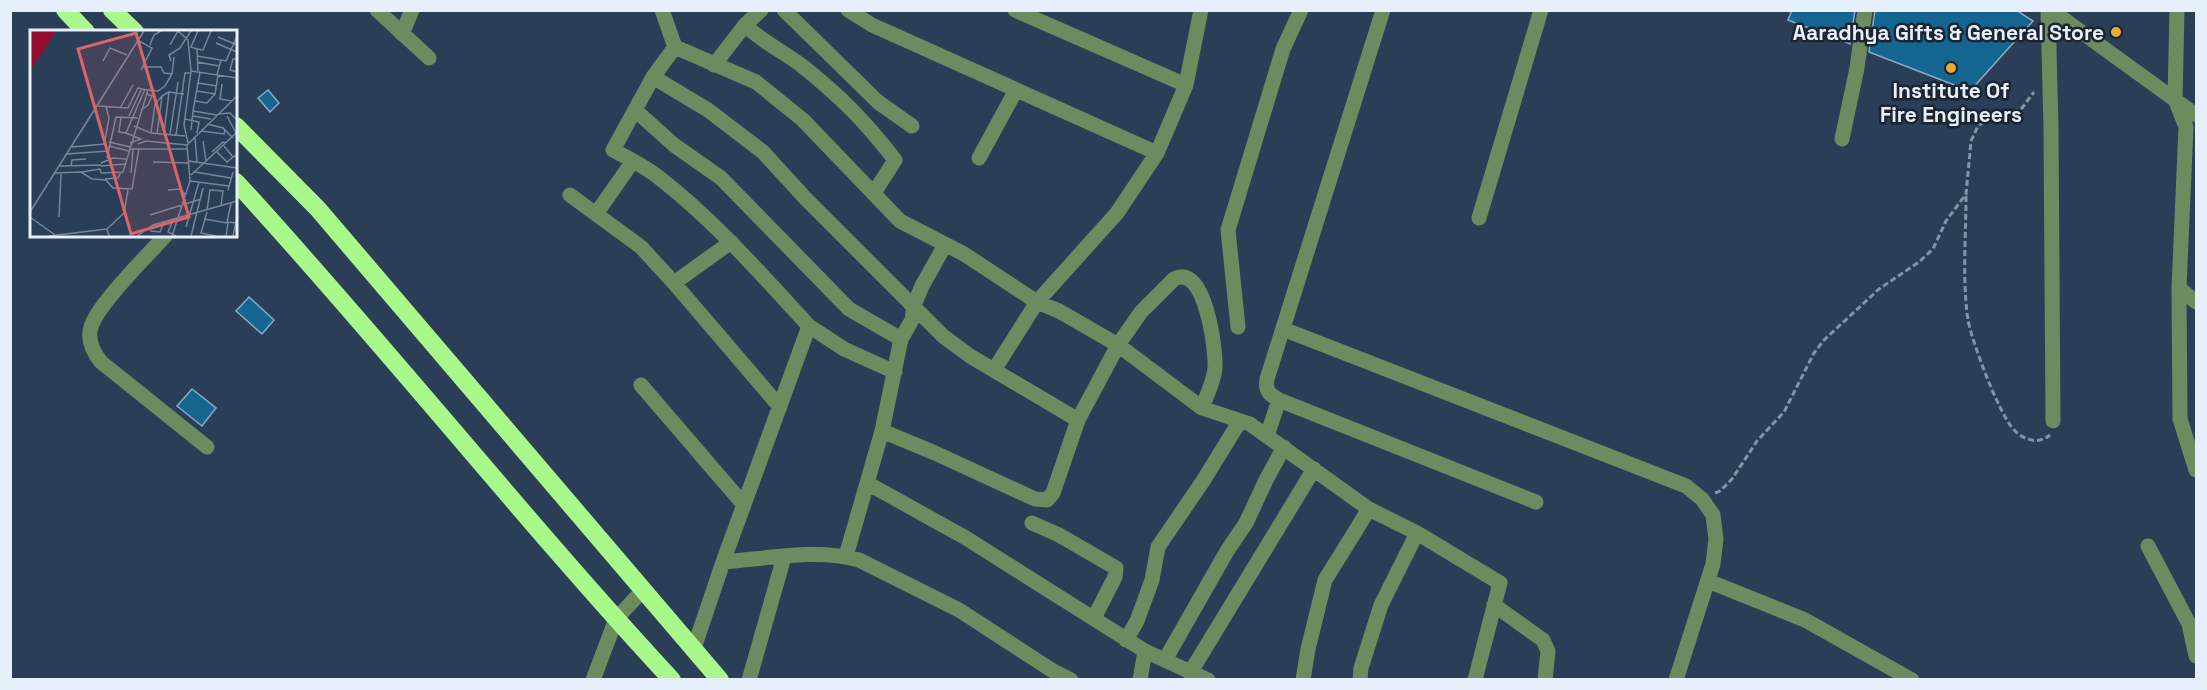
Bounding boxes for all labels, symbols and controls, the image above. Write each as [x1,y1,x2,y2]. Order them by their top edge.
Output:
place label: Aaradhya Gifts & General Store [1793,19,2104,46]
marker: Aaradhya Gifts & General Store [2109,25,2123,39]
inset map [30,30,237,237]
marker: Institute Of Fire Engineers [1944,61,1958,75]
place label: Institute Of Fire Engineers [1880,77,2022,128]

